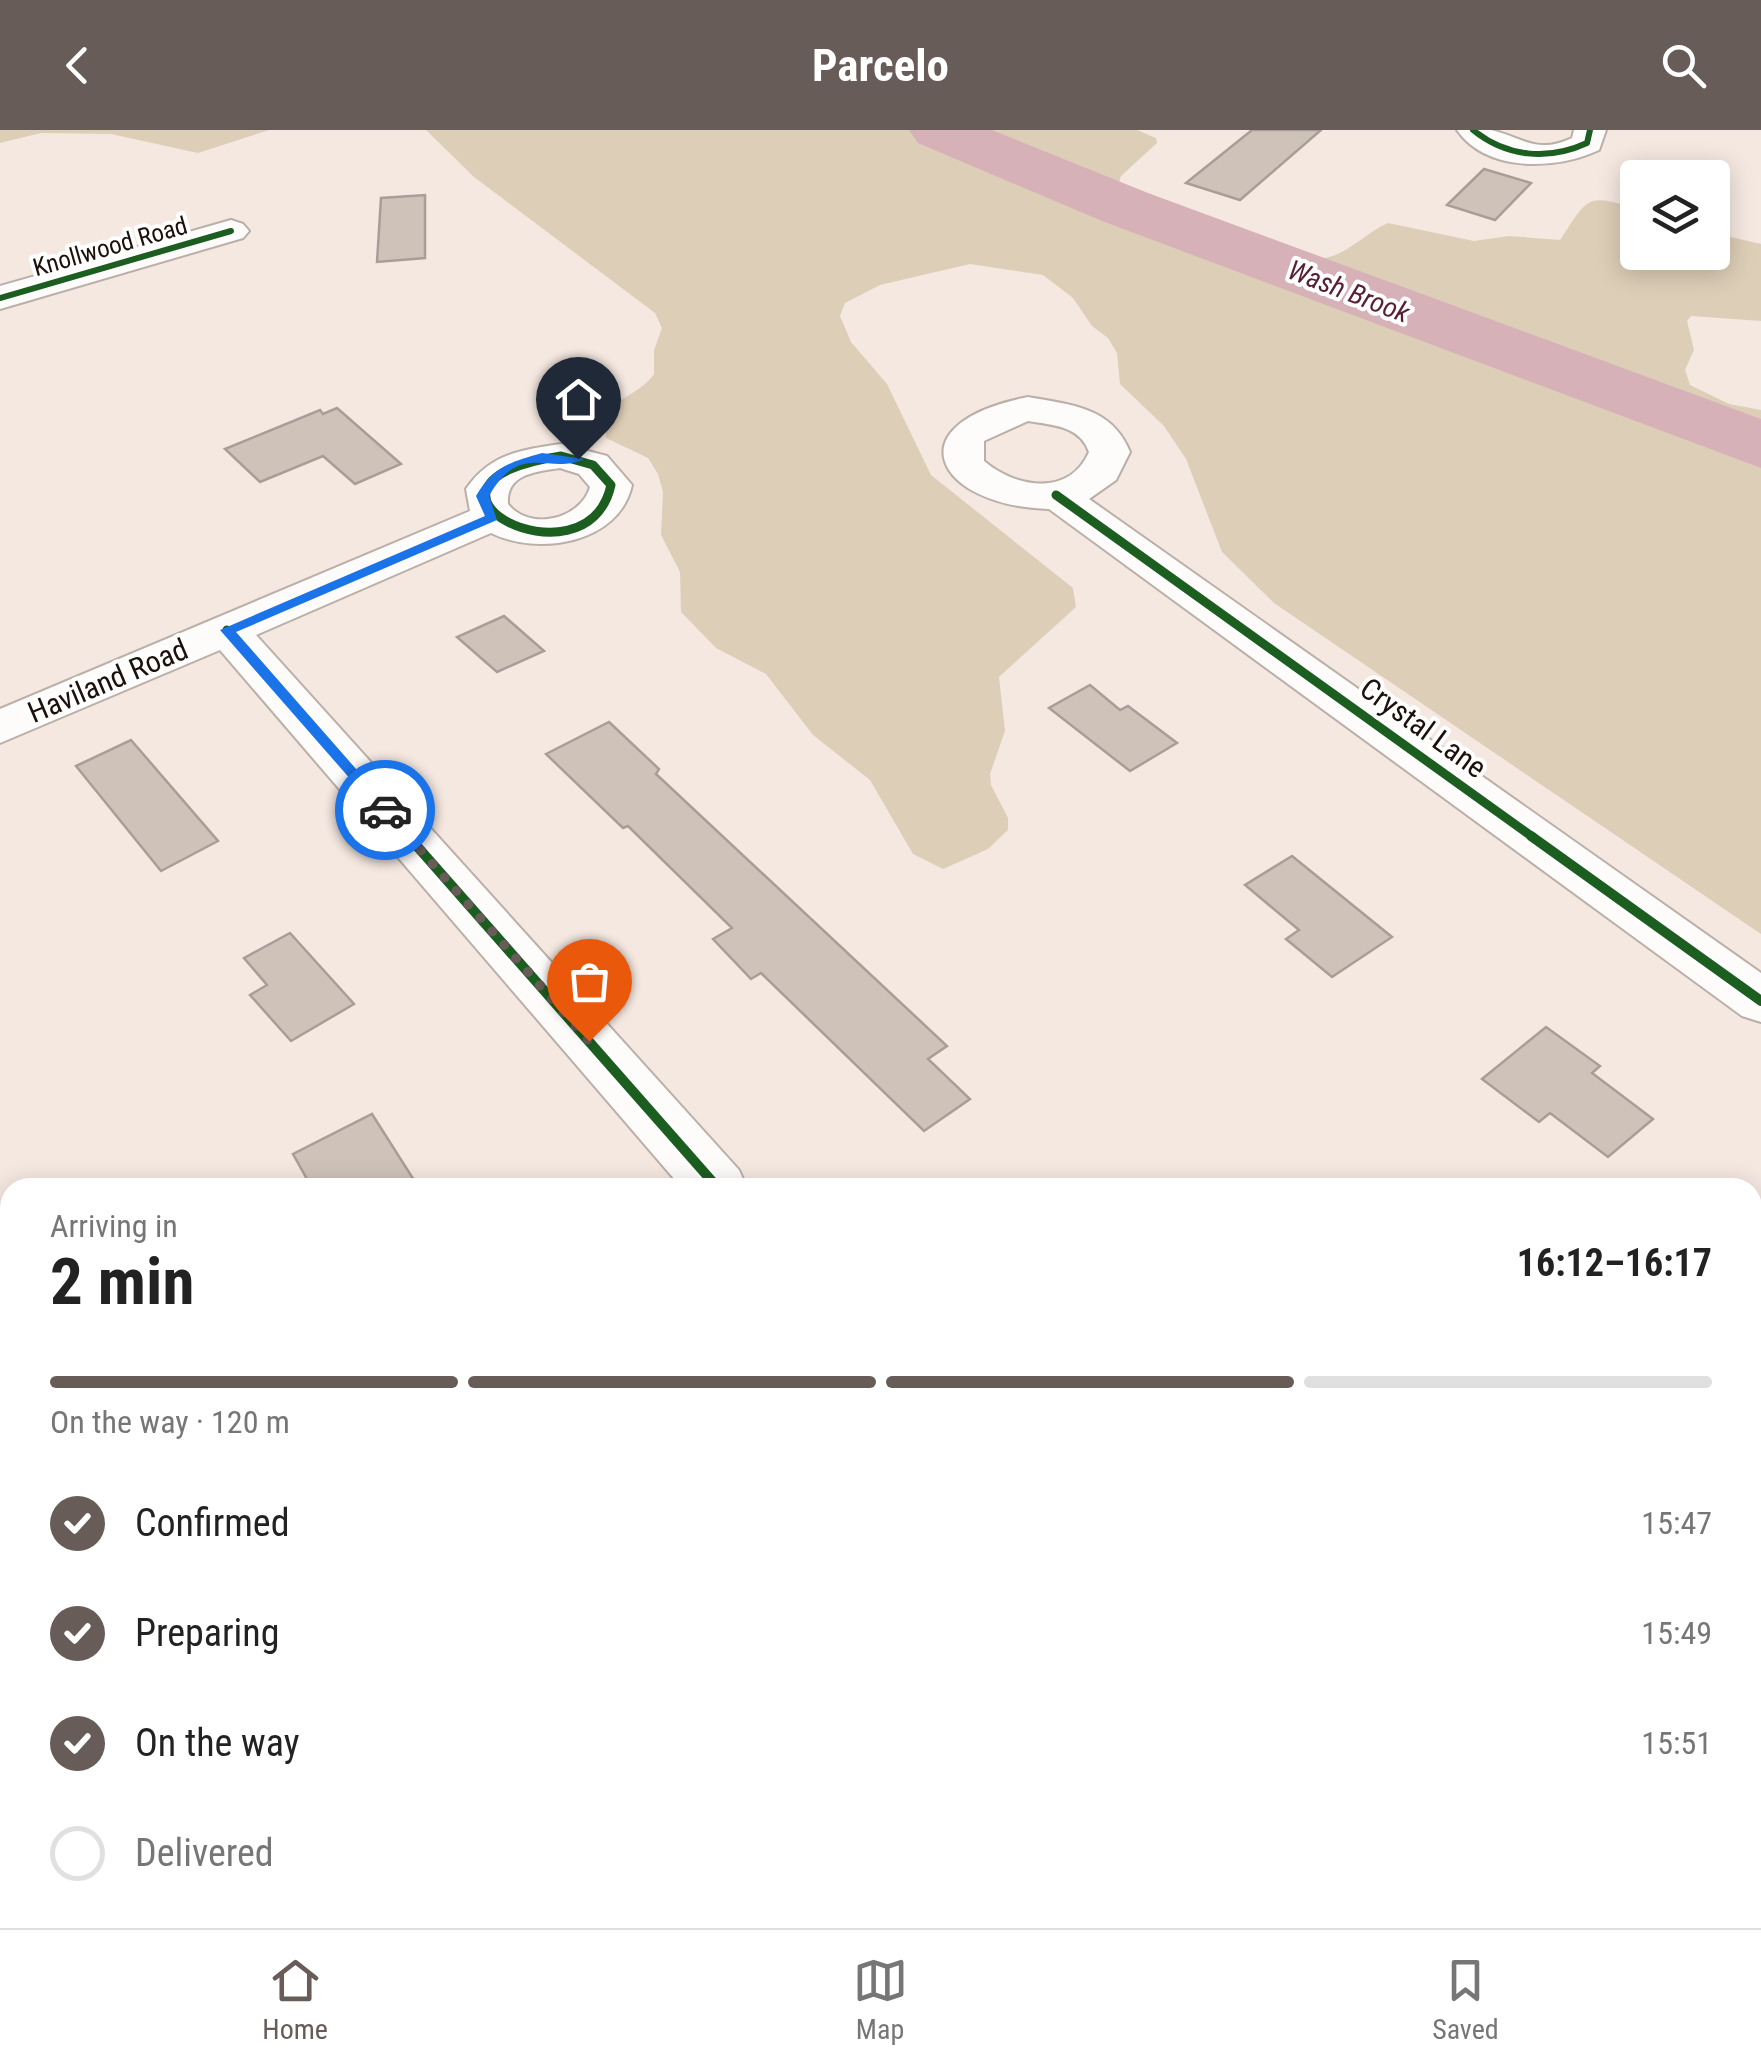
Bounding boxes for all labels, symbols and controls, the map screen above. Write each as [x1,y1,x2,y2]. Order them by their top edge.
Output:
icon: back [50,38,105,93]
icon: search [1656,38,1711,93]
text: Parcelo [812,39,949,92]
map controls [1620,160,1730,270]
button: layers [1620,160,1730,270]
street label: Knollwood Road [30,211,191,282]
water label: Wash Brook [1283,253,1415,330]
pin [536,357,621,460]
icon: home [551,372,606,427]
street label: Haviland Road [23,631,193,730]
street label: Crystal Lane [1354,670,1493,785]
courier [335,760,435,860]
icon: car [358,783,413,838]
pin [547,939,632,1042]
icon: bag [562,954,617,1009]
text: Arriving in [50,1207,178,1245]
text: 16:12–16:17 [1517,1241,1712,1285]
text: 2 min [50,1244,194,1320]
text: On the way · 120 m [50,1403,290,1441]
icon: check [50,1496,105,1551]
text: Confirmed [135,1501,290,1545]
text: 15:47 [1641,1504,1712,1542]
icon: check [50,1606,105,1661]
text: Preparing [135,1611,280,1655]
text: 15:49 [1641,1614,1712,1652]
icon: check [50,1716,105,1771]
text: On the way [135,1721,300,1765]
text: 15:51 [1641,1724,1712,1762]
text: Delivered [135,1831,274,1875]
tab: Home [262,1953,328,2046]
tab: Map [853,1953,908,2046]
tab: Saved [1432,1953,1499,2046]

